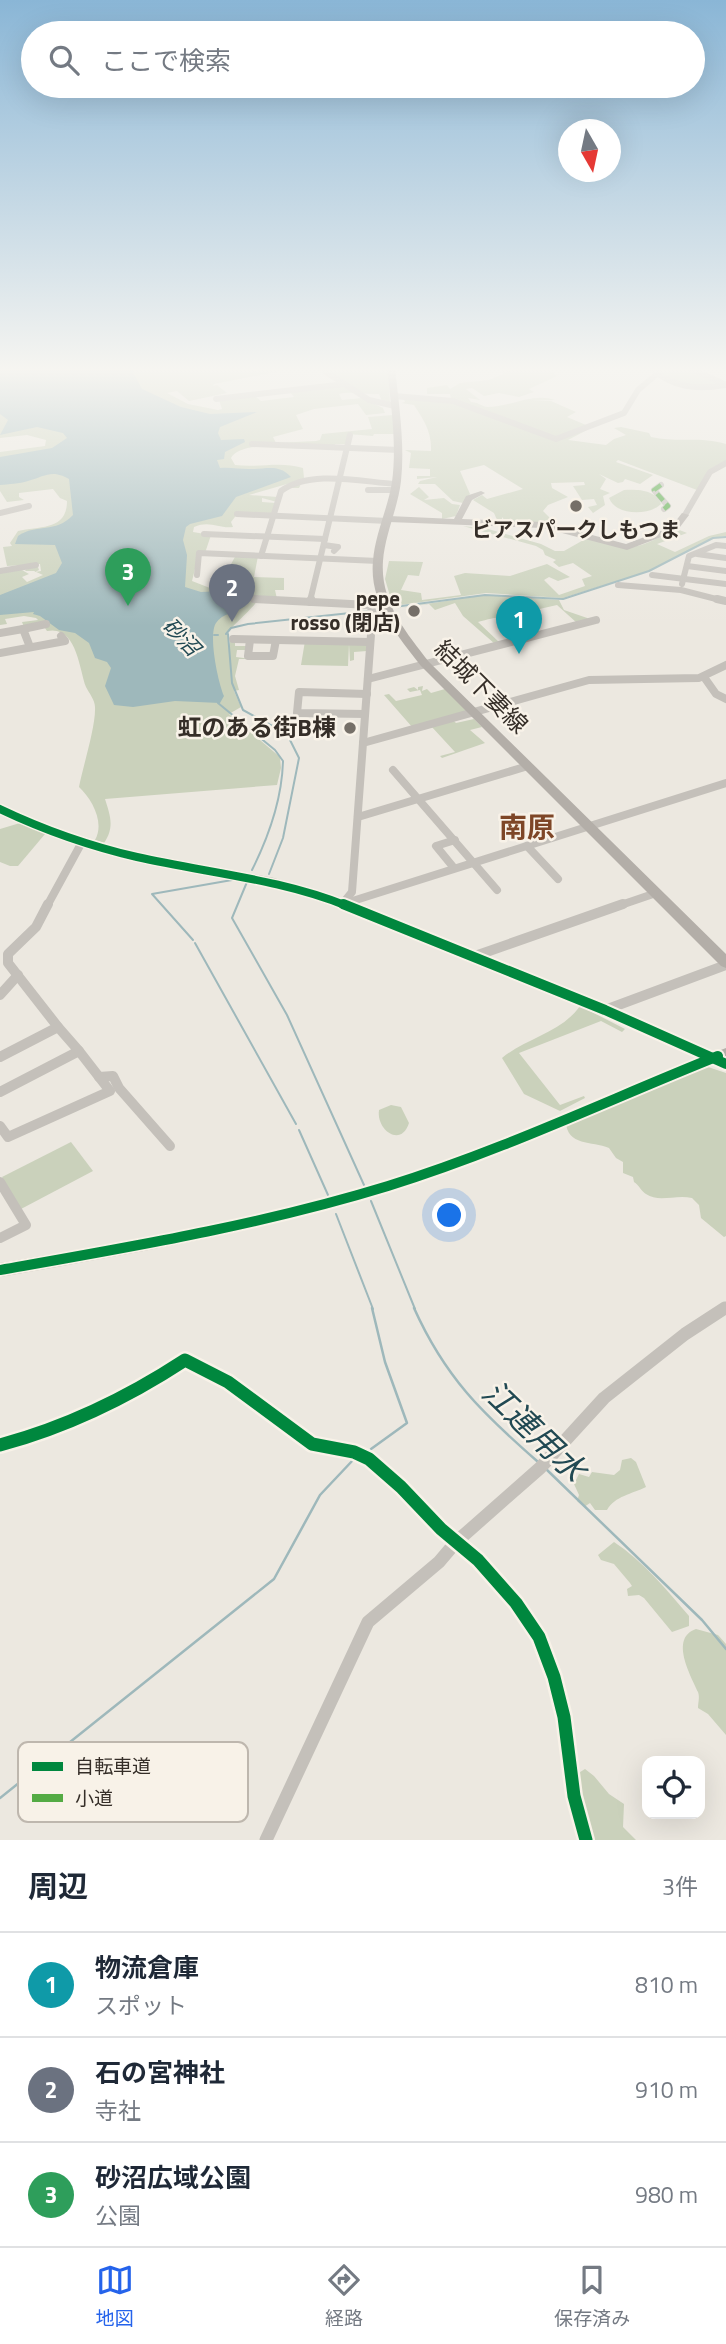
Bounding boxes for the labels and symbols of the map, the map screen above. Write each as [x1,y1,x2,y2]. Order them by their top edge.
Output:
north arrow [558,119,621,182]
marker: ビアスパークしもつま [568,498,584,514]
place label: ビアスパークしもつま [471,513,681,545]
pin: 3 [105,548,151,606]
pin: 2 [209,564,255,622]
place label: pepe rosso (閉店) [290,582,400,638]
pin: 1 [496,596,542,654]
marker: pepe rosso (閉店) [406,603,422,619]
water label: 砂沼 [156,610,210,665]
street label: 結城下妻線 [427,631,537,741]
place label: 虹のある街B棟 [177,709,336,745]
marker: 虹のある街B棟 [342,720,358,736]
district label: 南原 [499,805,555,848]
your location [432,1198,466,1232]
water label: 江連用水 [472,1369,600,1494]
legend [18,1742,248,1822]
text: 自転車道 [75,1751,151,1780]
text: 小道 [75,1783,113,1812]

